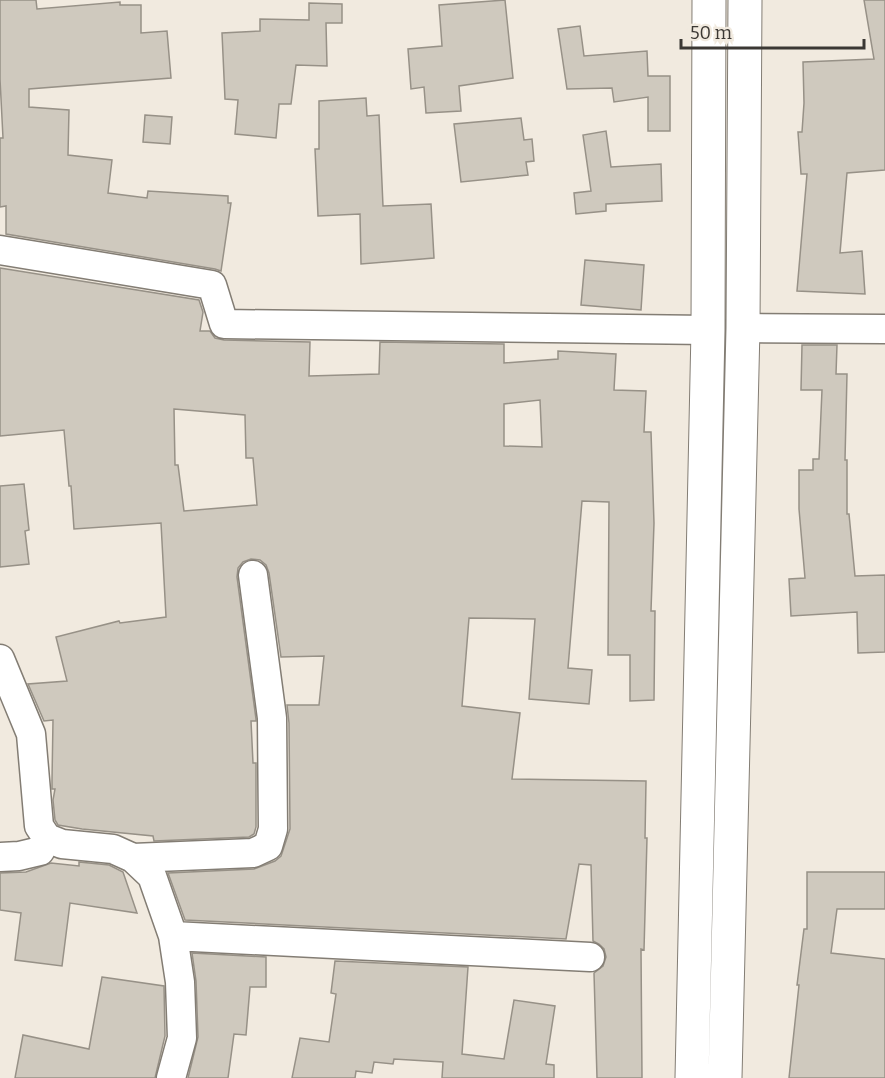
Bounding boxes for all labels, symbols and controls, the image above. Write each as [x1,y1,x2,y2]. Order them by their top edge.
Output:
scale bar [681,12,864,50]
text: 50 m [690,22,732,44]

